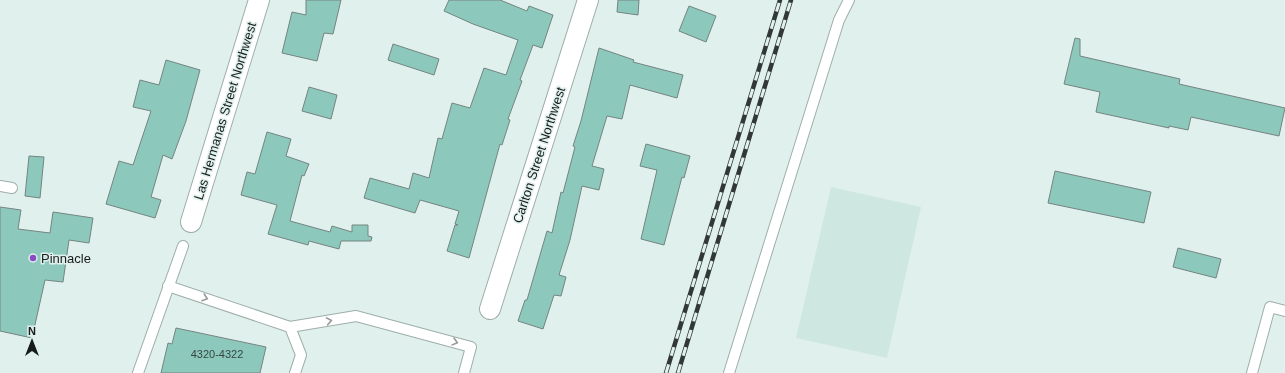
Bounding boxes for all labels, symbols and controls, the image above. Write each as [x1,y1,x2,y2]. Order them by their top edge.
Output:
street label: Las Hermanas Street Northwest [191,20,259,202]
street label: Carlton Street Northwest [510,85,568,225]
place label: Pinnacle [41,251,91,266]
marker: Pinnacle [28,253,38,263]
one-way arrow [201,293,208,302]
one-way arrow [325,317,332,325]
north arrow [12,321,52,361]
text: N [28,325,36,337]
one-way arrow [451,338,458,346]
house number: 4320-4322 [191,348,243,360]

